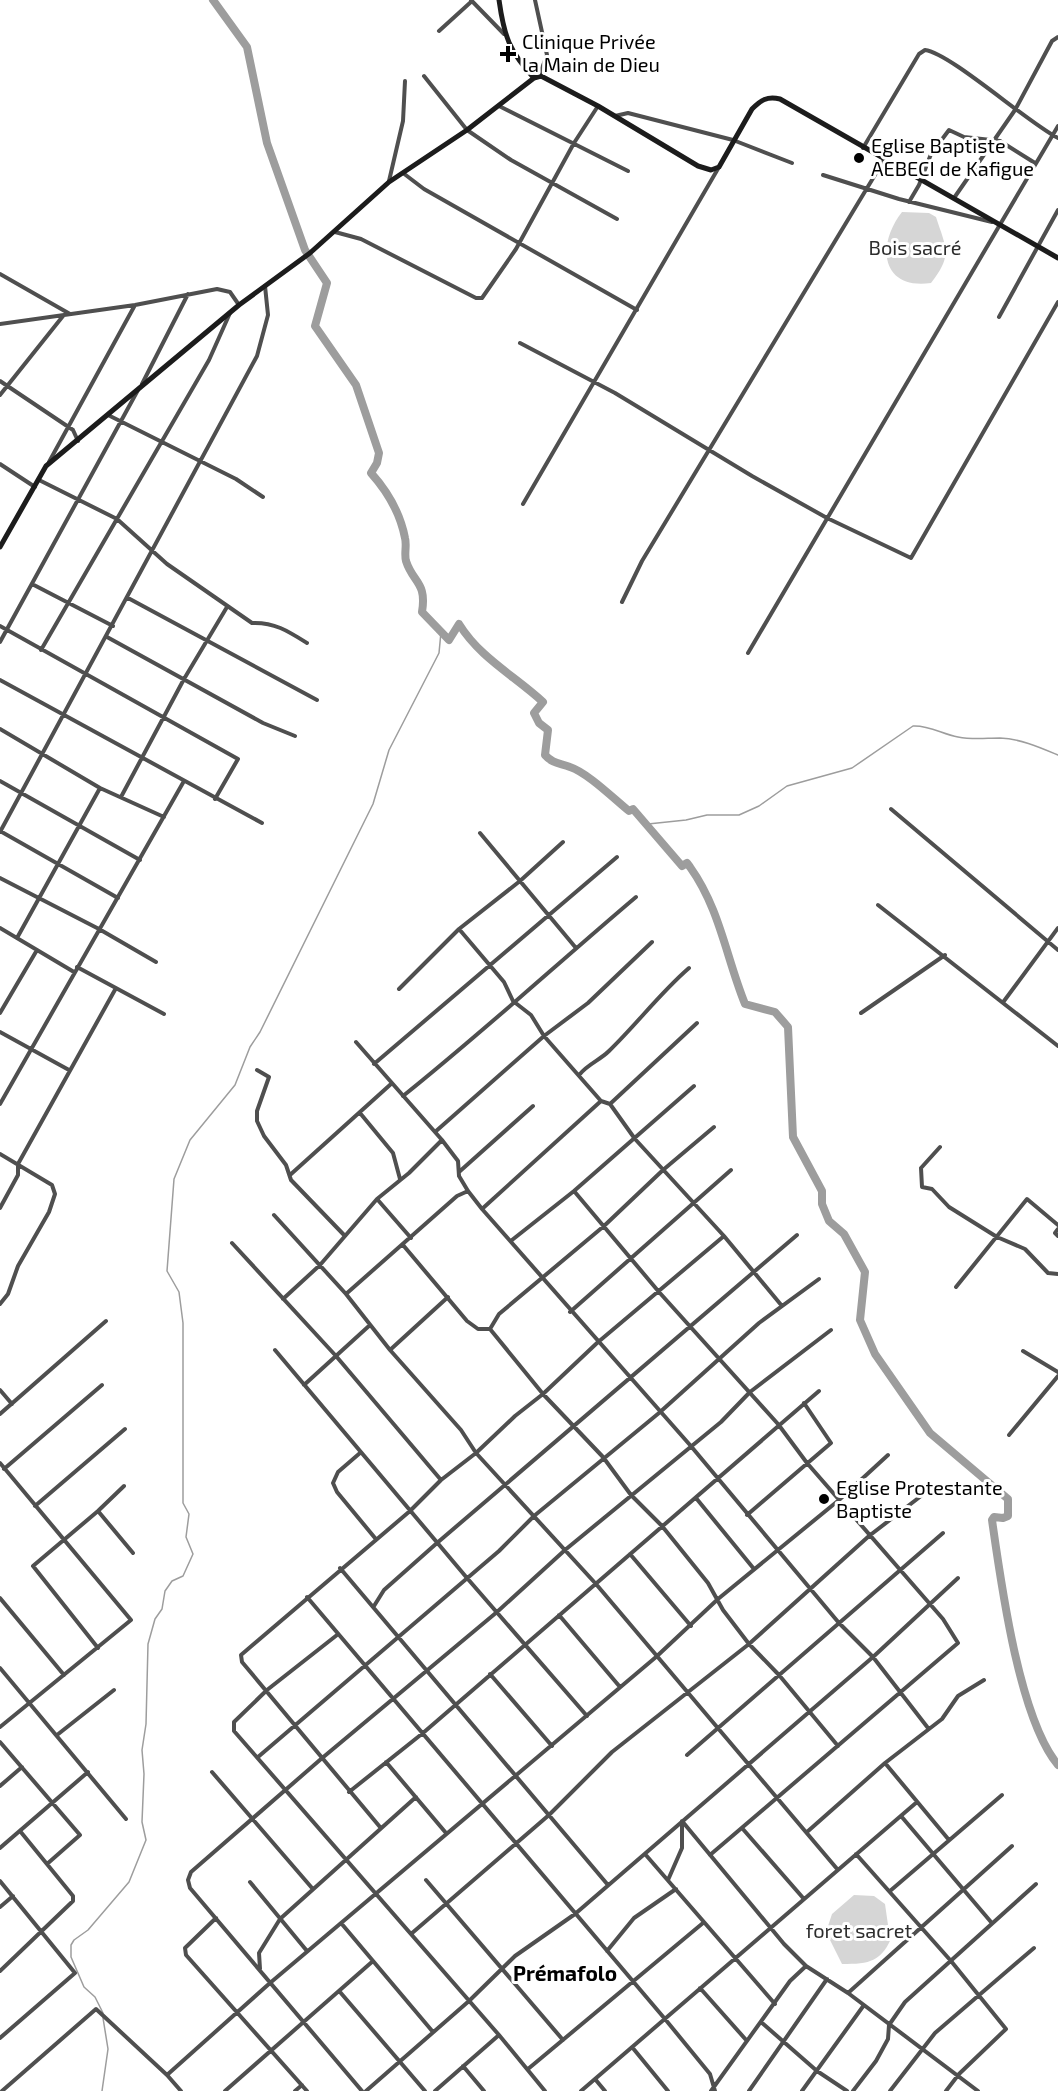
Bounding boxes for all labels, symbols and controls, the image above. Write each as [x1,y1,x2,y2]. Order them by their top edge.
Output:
place label: Clinique Privée la Main de Dieu [522,29,660,76]
marker: Clinique Privée la Main de Dieu [499,45,517,63]
place label: Eglise Baptiste AEBECI de Kafigue [871,133,1034,180]
marker: Eglise Baptiste AEBECI de Kafigue [852,151,866,165]
park label: Bois sacré [869,235,961,259]
place label: Eglise Protestante Baptiste [836,1475,1003,1522]
marker: Eglise Protestante Baptiste [817,1492,831,1506]
park label: foret sacret [806,1918,913,1942]
district label: Prémafolo [513,1960,617,1985]

